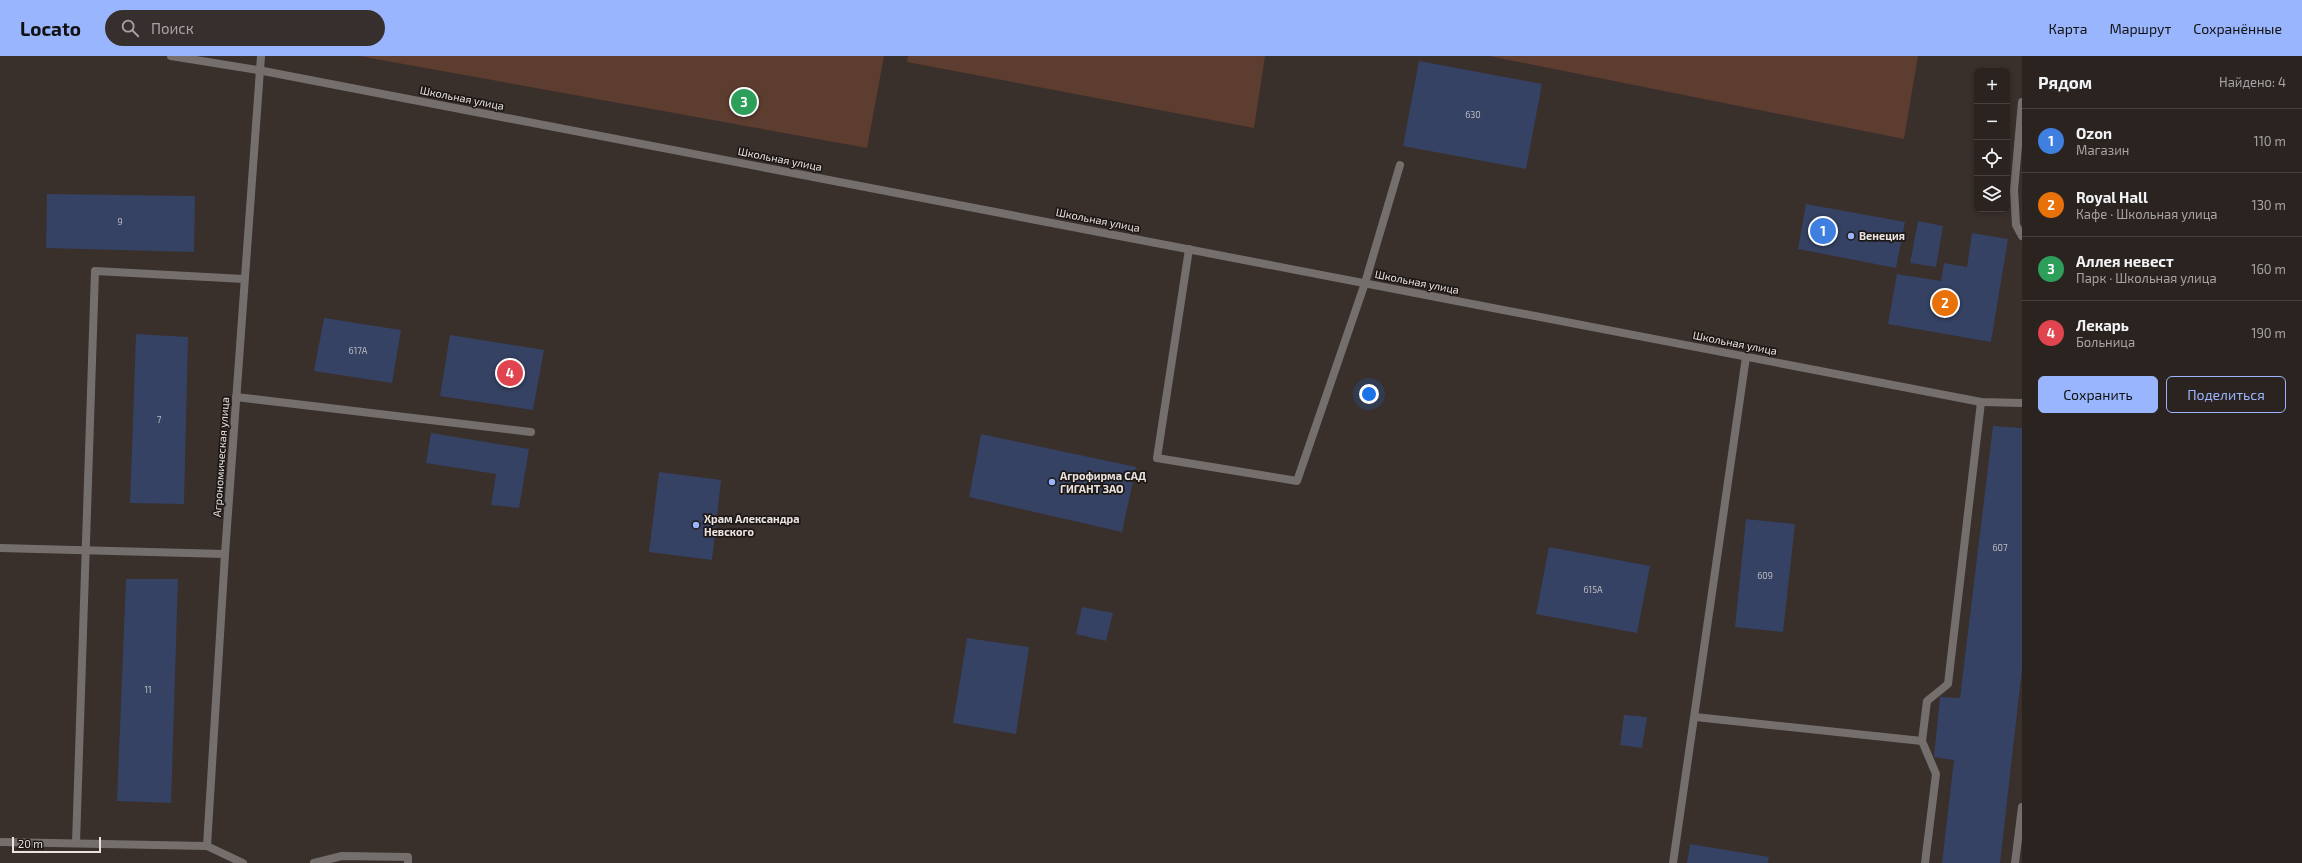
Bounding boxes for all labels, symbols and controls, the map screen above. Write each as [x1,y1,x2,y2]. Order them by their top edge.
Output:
search box [105,10,385,46]
text: Locato [20,17,81,40]
icon: search [119,17,141,39]
text: Поиск [151,19,194,37]
text: Карта [2049,20,2087,37]
text: Маршрут [2109,20,2171,37]
text: Сохранённые [2193,20,2282,37]
map controls [1974,68,2010,212]
button: + [1974,68,2010,104]
text: Рядом [2038,72,2092,92]
text: Найдено: 4 [2219,74,2286,90]
street label: Школьная улица [419,83,505,113]
pin: 3 [731,87,757,117]
button: − [1974,104,2010,140]
house number: 630 [1465,109,1481,120]
text: Ozon [2076,124,2112,142]
text: 1 [2048,133,2054,149]
text: 110 m [2254,133,2286,149]
button: locate [1974,140,2010,176]
text: Магазин [2076,142,2129,158]
street label: Школьная улица [737,144,823,174]
button: layers [1974,176,2010,212]
text: Royal Hall [2076,188,2148,206]
text: 2 [2047,197,2055,213]
text: 130 m [2251,197,2286,213]
street label: Школьная улица [1055,205,1141,235]
text: Кафе · Школьная улица [2076,206,2218,222]
house number: 9 [117,216,123,227]
pin: 1 [1810,216,1836,246]
place label: Венеция [1859,229,1905,242]
marker: Венеция [1846,231,1856,241]
text: Аллея невест [2076,252,2174,270]
text: 3 [2047,261,2055,277]
text: 160 m [2251,261,2286,277]
street label: Школьная улица [1374,267,1460,297]
text: Парк · Школьная улица [2076,270,2217,286]
pin: 2 [1932,288,1958,318]
text: Лекарь [2076,316,2129,334]
text: 4 [2047,325,2055,341]
text: 190 m [2251,325,2286,341]
street label: Школьная улица [1692,328,1778,358]
text: Больница [2076,334,2135,350]
house number: 617А [349,345,368,356]
pin: 4 [497,358,523,388]
button: Сохранить [2038,376,2158,413]
button: Поделиться [2166,376,2286,413]
your location [1359,384,1379,404]
street label: Агрономическая улица [210,397,232,517]
house number: 7 [157,414,162,425]
place label: Агрофирма САД ГИГАНТ ЗАО [1060,469,1146,495]
marker: Агрофирма САД ГИГАНТ ЗАО [1047,477,1057,487]
place label: Храм Александра Невского [704,512,800,538]
marker: Храм Александра Невского [691,520,701,530]
house number: 607 [1992,542,2008,553]
house number: 609 [1757,570,1773,581]
house number: 615А [1583,584,1603,595]
house number: 11 [144,684,152,695]
scale bar [12,835,101,854]
text: 20 m [18,837,43,850]

